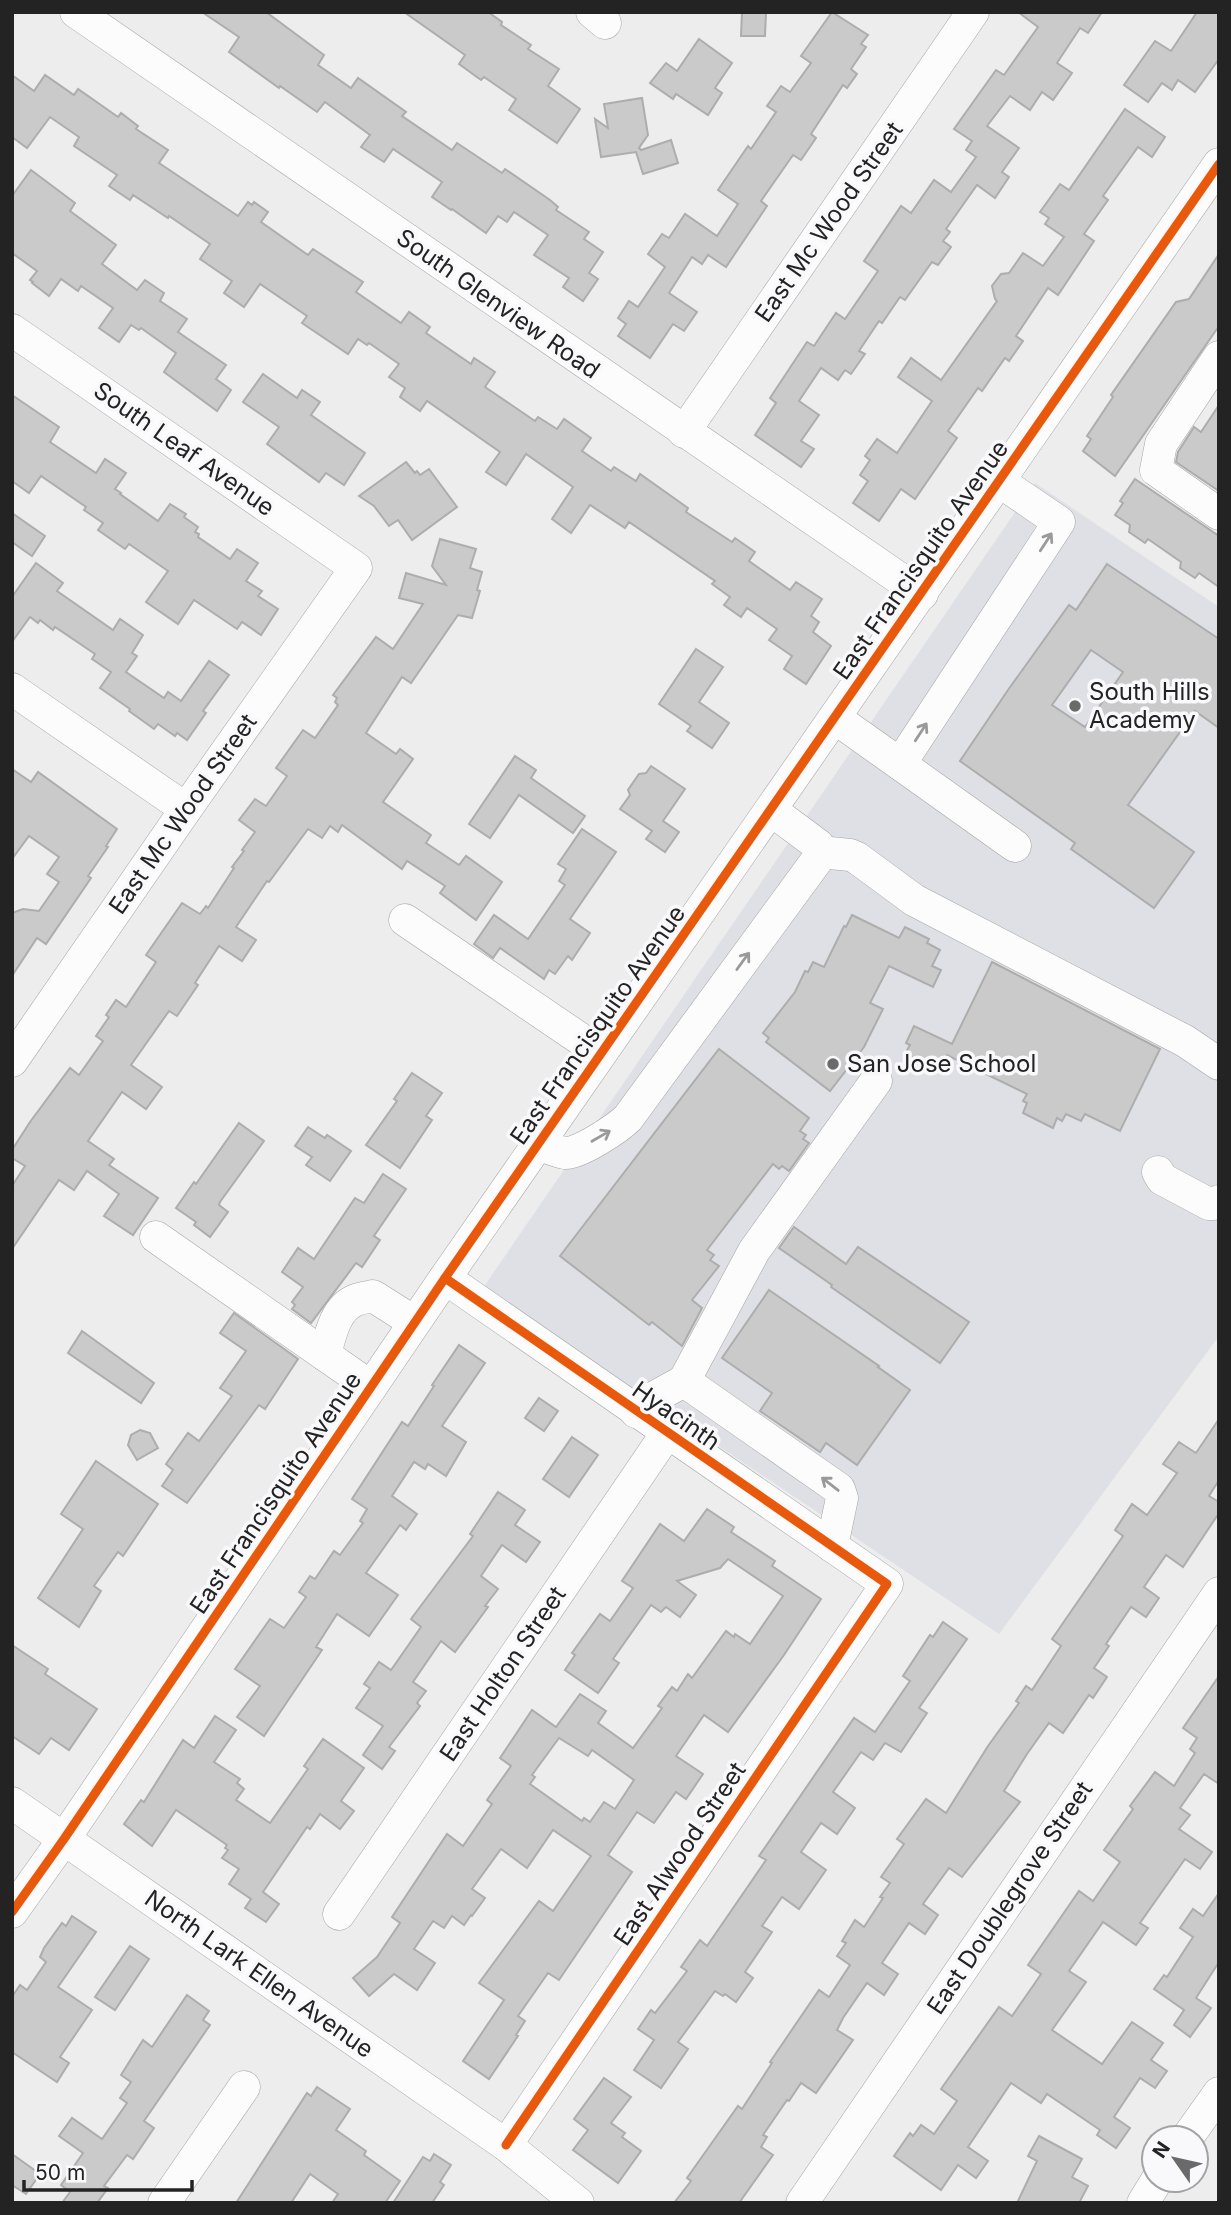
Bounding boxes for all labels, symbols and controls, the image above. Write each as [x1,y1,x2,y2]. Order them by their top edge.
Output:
street label: East Mc Wood Street [749,116,909,327]
street label: South Glenview Road [391,222,605,385]
street label: South Leaf Avenue [88,375,280,522]
street label: East Francisquito Avenue [827,435,1014,685]
one-way arrow [1039,533,1053,553]
place label: South Hills Academy [1089,677,1210,734]
marker: South Hills Academy [1067,698,1083,714]
street label: East Mc Wood Street [103,708,263,919]
one-way arrow [914,723,928,743]
street label: East Francisquito Avenue [504,900,691,1150]
one-way arrow [736,952,750,971]
place label: San Jose School [847,1049,1036,1078]
marker: San Jose School [825,1056,841,1072]
one-way arrow [590,1129,611,1142]
street label: East Francisquito Avenue [184,1366,367,1619]
street label: Hyacinth [627,1375,726,1456]
one-way arrow [822,1476,840,1491]
street label: East Holton Street [433,1581,572,1766]
street label: East Alwood Street [608,1756,752,1951]
street label: East Doublegrove Street [921,1776,1098,2020]
street label: North Lark Ellen Avenue [139,1884,379,2064]
north arrow [1140,2124,1210,2194]
text: N [1148,2137,1175,2162]
scale bar [24,2148,192,2192]
text: 50 m [35,2160,85,2185]

